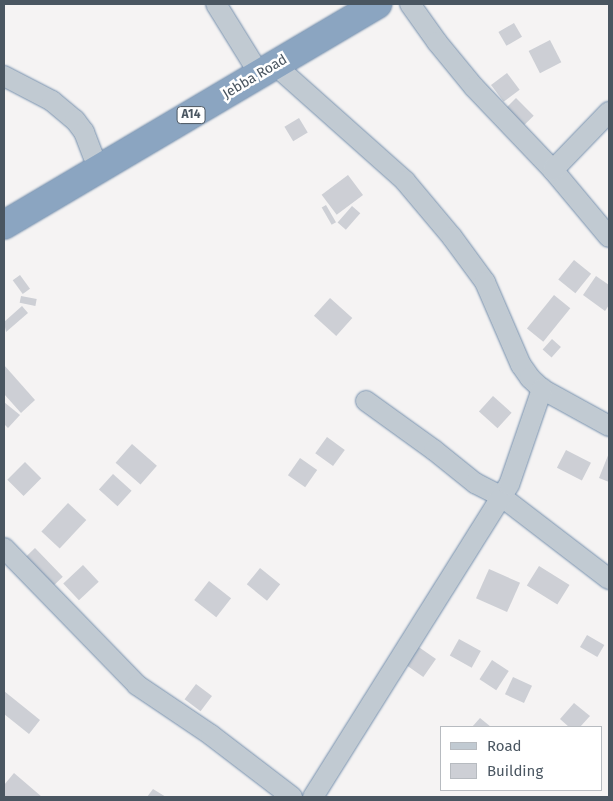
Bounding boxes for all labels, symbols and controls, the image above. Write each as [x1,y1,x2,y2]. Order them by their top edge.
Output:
street label: Jebba Road [220,51,290,103]
road number: A14 [176,106,206,124]
legend [440,726,603,791]
text: Road [487,737,522,755]
text: Building [487,762,543,780]

